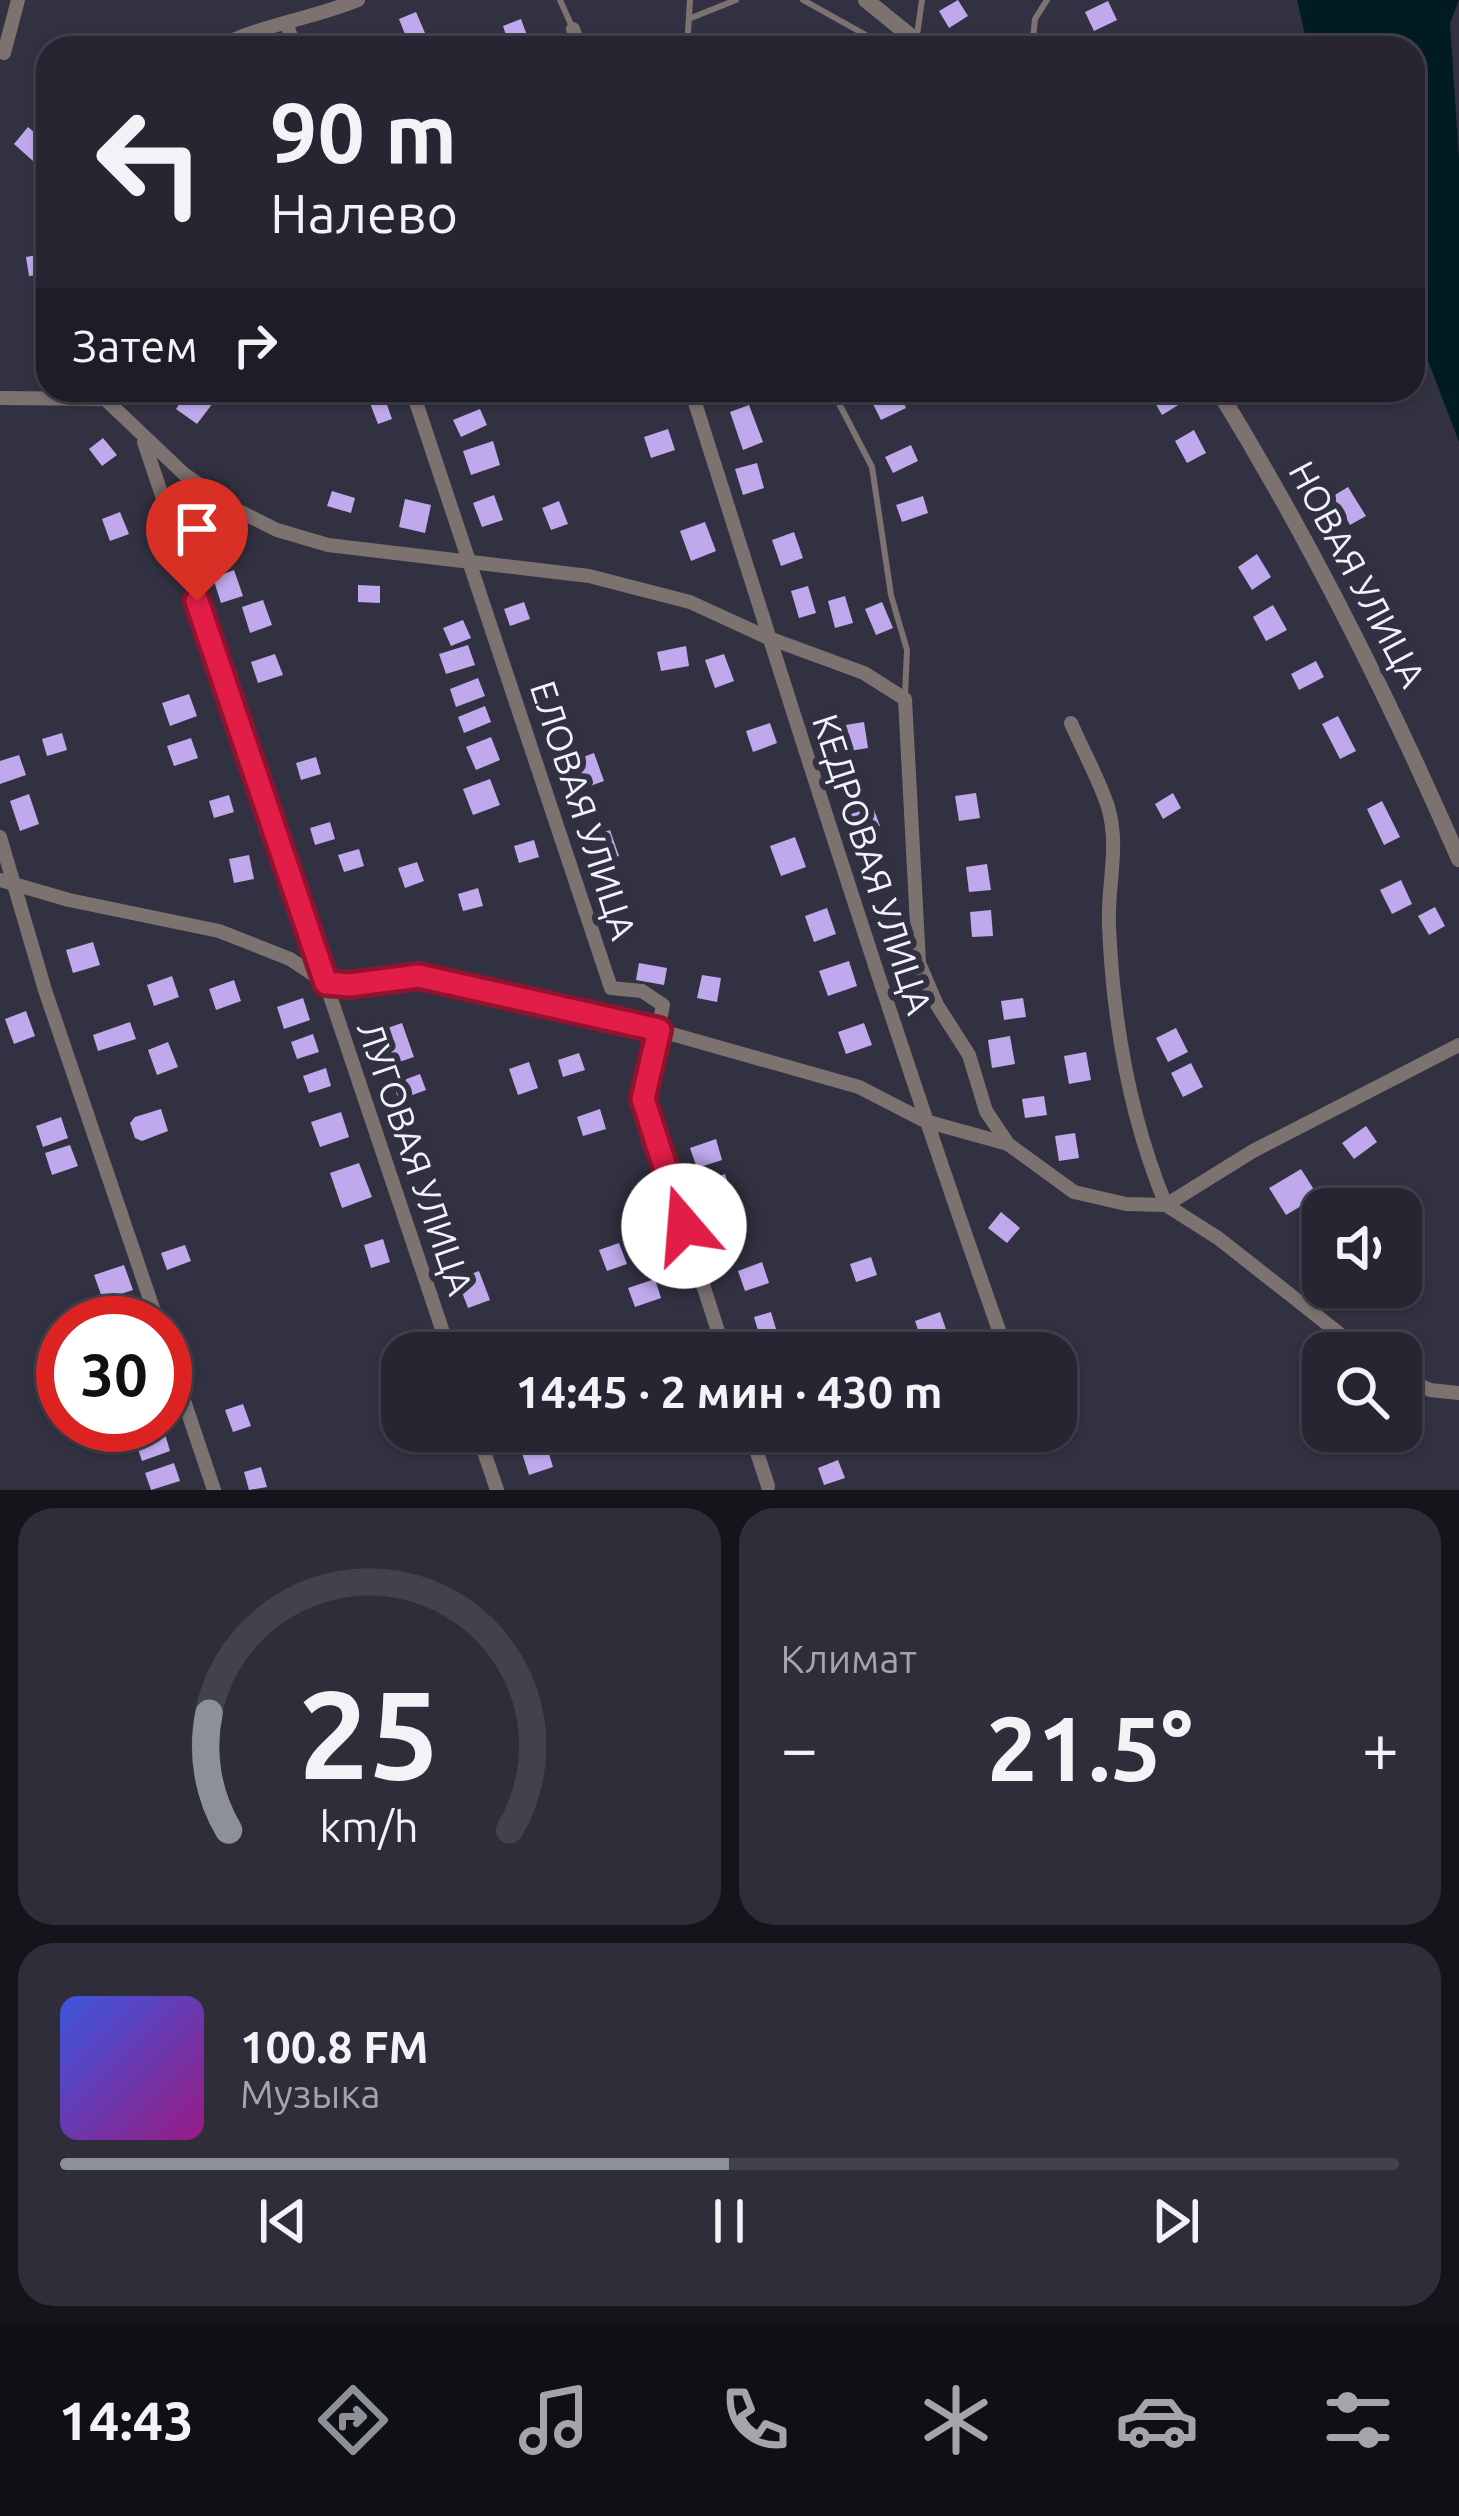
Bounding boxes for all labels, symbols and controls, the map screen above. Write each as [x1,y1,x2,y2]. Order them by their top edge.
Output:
icon: left [72,84,228,240]
text: 90 m [270,85,457,179]
text: Налево [270,183,458,243]
icon: right [222,312,288,378]
text: Затем [72,320,198,371]
street label: НОВАЯ УЛИЦА [1281,454,1435,694]
pin [146,478,248,601]
icon: arrive [164,496,230,562]
street label: ЕЛОВАЯ УЛИЦА [523,676,645,945]
street label: КЕДРОВАЯ УЛИЦА [805,709,941,1020]
street label: ЛУГОВАЯ УЛИЦА [350,1016,482,1301]
position arrow [621,1163,747,1289]
map controls [1302,1188,1422,1452]
button: sound [1302,1188,1422,1308]
speed limit sign: 30 [36,1296,192,1452]
button: search [1302,1332,1422,1452]
text: 14:45 · 2 мин · 430 m [515,1366,943,1417]
text: Климат [781,1637,917,1680]
text: 25 [299,1663,440,1803]
text: 21.5° [987,1697,1193,1798]
text: − [781,1710,818,1784]
text: + [1362,1710,1399,1784]
text: km/h [320,1801,419,1849]
text: 100.8 FM [240,2021,429,2072]
text: Музыка [240,2072,380,2115]
icon: previous [250,2188,316,2254]
icon: pause [696,2188,762,2254]
icon: next [1143,2188,1209,2254]
icon: directions [311,2378,395,2462]
icon: music [512,2378,596,2462]
icon: phone [713,2378,797,2462]
icon: climate [914,2378,998,2462]
icon: car [1115,2378,1199,2462]
icon: filters [1316,2378,1400,2462]
text: 14:43 [59,2390,194,2450]

